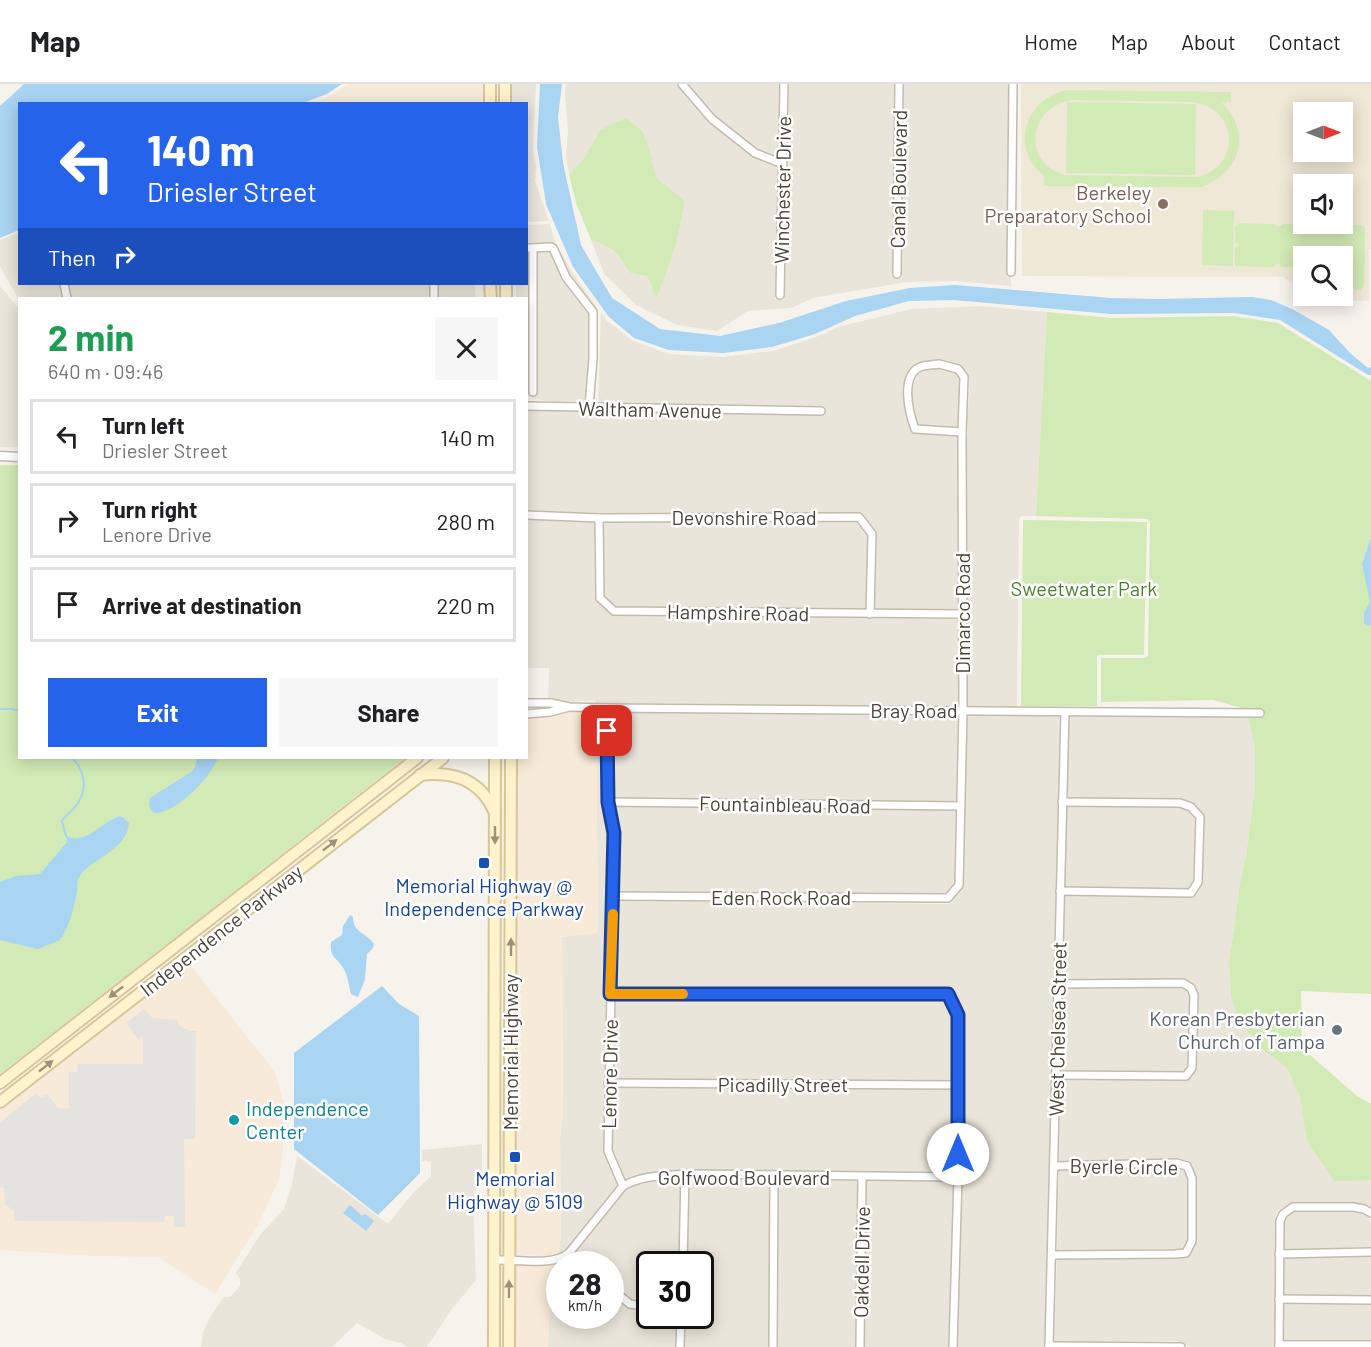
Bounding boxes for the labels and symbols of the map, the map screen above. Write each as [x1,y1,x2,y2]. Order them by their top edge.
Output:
north arrow [1293,102,1353,162]
street label: Canal Boulevard [885,110,911,248]
street label: Winchester Drive [769,116,795,264]
place label: Berkeley Preparatory School [985,180,1151,227]
marker: Berkeley Preparatory School [1156,197,1170,211]
street label: Waltham Avenue [578,396,722,422]
street label: Devonshire Road [671,505,817,529]
street label: Dimarco Road [950,553,974,673]
park label: Sweetwater Park [1011,576,1157,600]
street label: Hampshire Road [667,599,809,625]
street label: Bray Road [870,698,958,722]
pin [581,705,632,756]
street label: Fountainbleau Road [699,791,871,817]
one-way arrow [490,825,500,844]
one-way arrow [323,839,338,851]
marker: Memorial Highway @ Independence Parkway [477,856,491,870]
street label: Independence Parkway [135,859,307,1001]
place label: Memorial Highway @ Independence Parkway [384,873,584,920]
street label: Eden Rock Road [711,885,851,909]
one-way arrow [506,937,516,956]
street label: West Chelsea Street [1043,941,1071,1117]
street label: Memorial Highway [498,974,522,1130]
one-way arrow [108,986,124,999]
place label: Korean Presbyterian Church of Tampa [1149,1006,1325,1053]
street label: Lenore Drive [596,1019,622,1129]
marker: Korean Presbyterian Church of Tampa [1330,1023,1344,1037]
one-way arrow [38,1060,54,1073]
street label: Picadilly Street [718,1072,848,1096]
place label: Independence Center [246,1096,369,1143]
marker: Independence Center [227,1113,241,1127]
position arrow [926,1122,990,1186]
marker: Memorial Highway @ 5109 [508,1150,522,1164]
street label: Byerle Circle [1070,1153,1178,1179]
street label: Golfwood Boulevard [658,1165,830,1189]
place label: Memorial Highway @ 5109 [447,1166,583,1213]
street label: Oakdell Drive [848,1206,874,1318]
speed limit sign: 30 [636,1251,714,1329]
one-way arrow [505,1279,514,1298]

